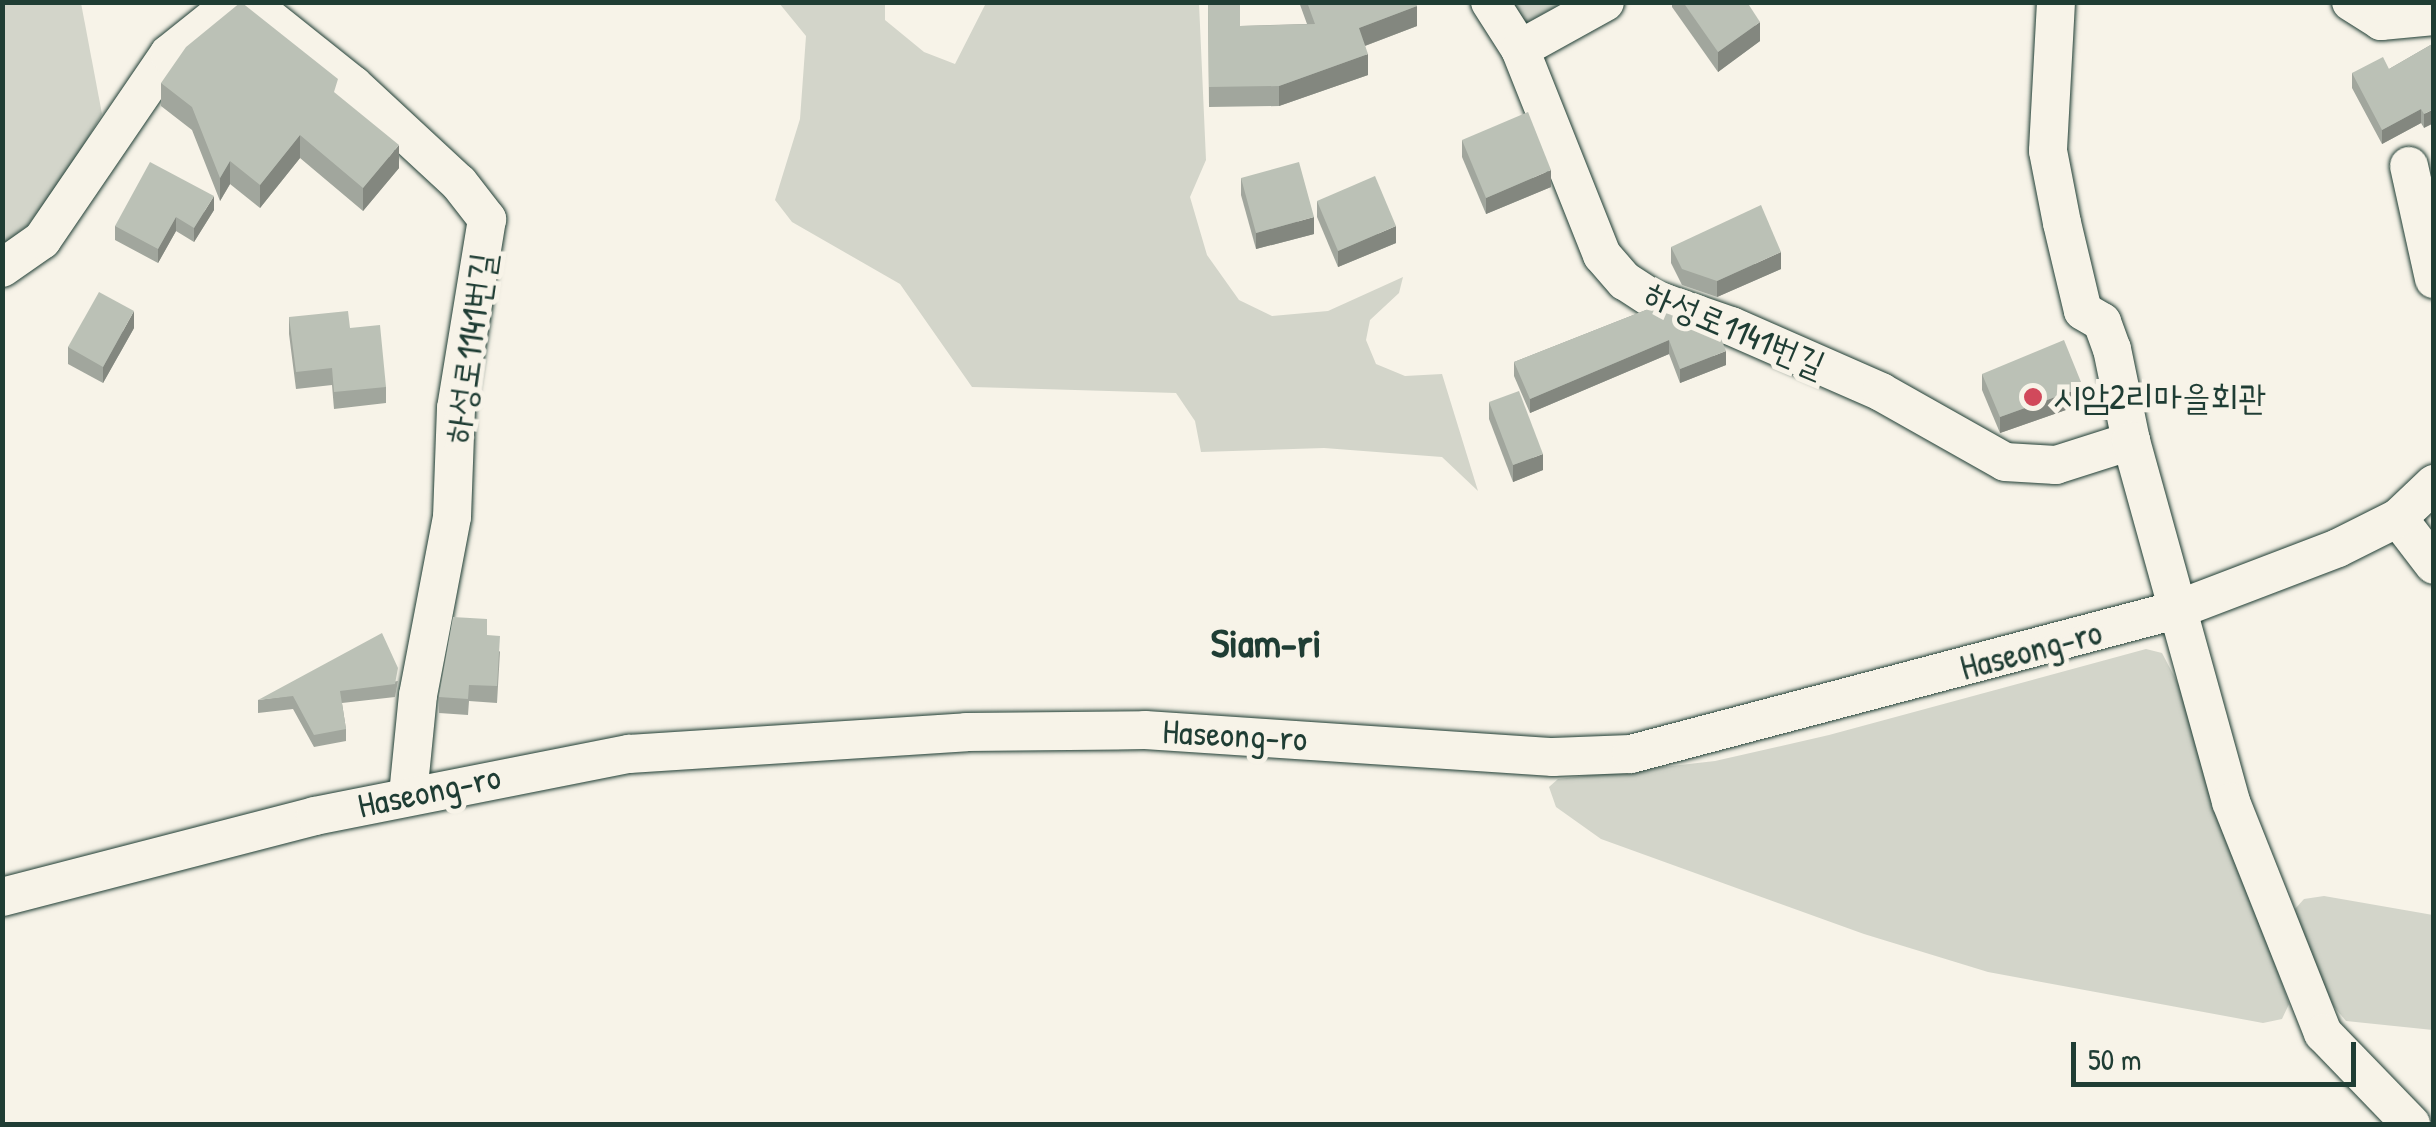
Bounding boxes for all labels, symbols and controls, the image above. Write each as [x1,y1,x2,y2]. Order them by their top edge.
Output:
street label: 하성로1141번길 [436,250,504,446]
street label: 하성로1141번길 [1638,272,1832,386]
place label: 시암2리마을회관 [2053,376,2267,418]
marker: 시암2리마을회관 [2022,386,2044,408]
street label: Haseong-ro [1956,611,2106,689]
district label: Siam-ri [1211,618,1321,666]
street label: Haseong-ro [1162,710,1308,760]
street label: Haseong-ro [354,755,504,827]
scale bar [2076,1022,2361,1084]
text: 50 m [2088,1039,2141,1079]

